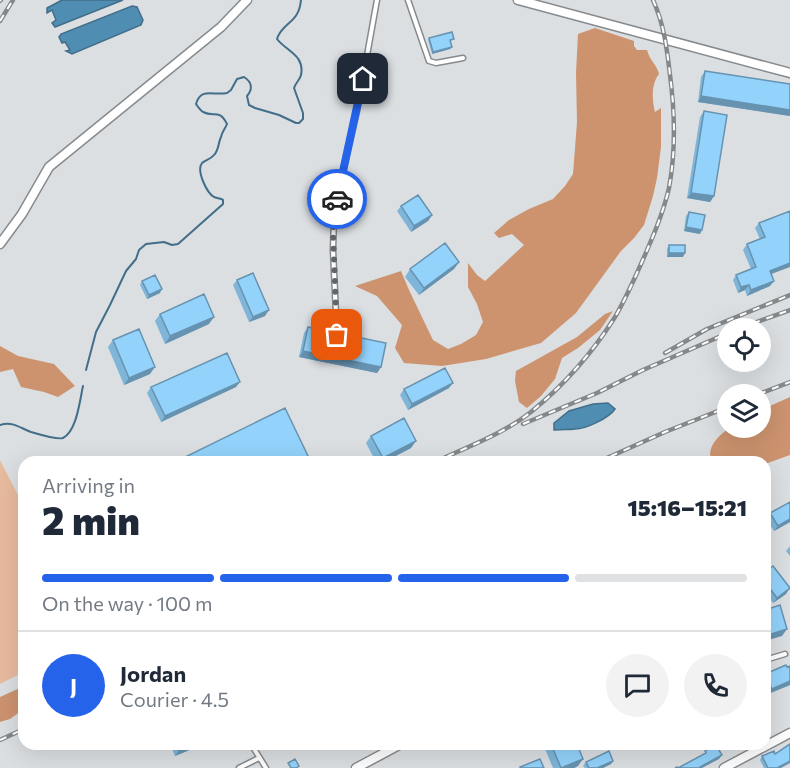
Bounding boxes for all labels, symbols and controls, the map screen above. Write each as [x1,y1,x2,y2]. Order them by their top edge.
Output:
pin [337,53,388,104]
icon: home [346,62,379,95]
courier [307,169,367,229]
icon: car [321,183,354,216]
pin [311,309,362,360]
icon: bag [320,318,353,351]
map controls [717,318,771,438]
button: locate [717,318,771,372]
button: layers [717,384,771,438]
text: Arriving in [42,473,135,497]
text: 15:16–15:21 [628,494,747,521]
text: 2 min [42,495,140,543]
text: On the way · 100 m [42,591,212,615]
button: chat [606,654,669,717]
button: phone [684,654,747,717]
text: Jordan [120,660,186,687]
text: J [70,672,77,699]
text: Courier · 4.5 [120,687,229,711]

